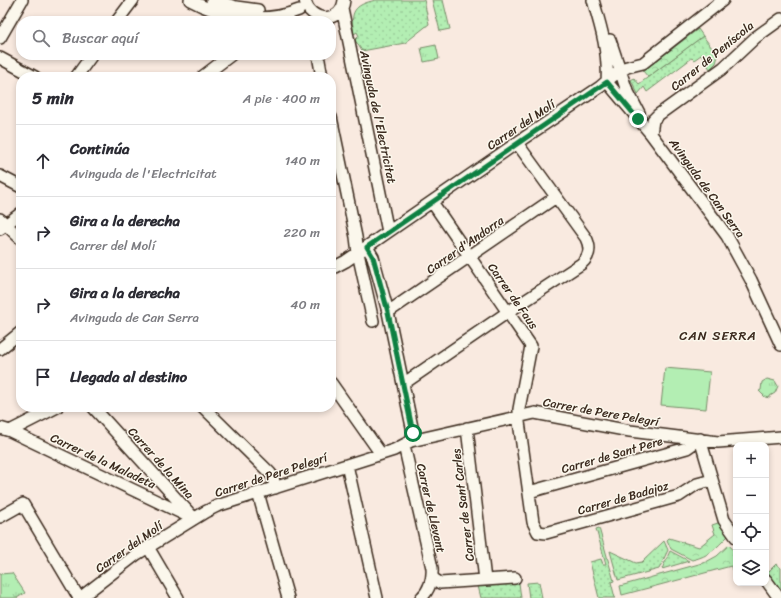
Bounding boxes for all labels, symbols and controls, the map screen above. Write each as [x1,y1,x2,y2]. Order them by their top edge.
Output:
street label: Carrer de Peníscola [665,15,759,97]
search box [16,16,336,60]
text: Buscar aquí [62,25,139,51]
icon: search [30,27,52,49]
street label: Avinguda de l'Electricitat [353,47,403,186]
text: 5 min [32,83,74,113]
text: A pie · 400 m [243,87,320,110]
street label: Carrer del Molí [482,93,561,156]
route end [629,110,647,128]
street label: Avinguda de Can Serra [662,133,751,243]
text: Continúa [70,136,129,162]
text: 140 m [285,149,320,172]
icon: ahead [32,150,54,172]
text: Avinguda de l'Electricitat [70,162,217,185]
text: Gira a la derecha [70,208,180,234]
street label: Carrer d'Andorra [421,209,509,280]
text: 220 m [283,221,320,244]
icon: right [32,222,54,244]
text: Carrer del Molí [70,234,155,257]
street label: Carrer de Faus [482,258,544,334]
text: Gira a la derecha [70,280,180,306]
text: 40 m [290,293,320,316]
icon: right [32,294,54,316]
text: Avinguda de Can Serra [70,306,199,329]
district label: CAN SERRA [679,324,757,347]
text: Llegada al destino [70,364,187,390]
icon: arrive [32,366,54,388]
street label: Carrer de Pere Pelegrí [541,391,662,433]
street label: Carrer de la Mina [122,422,200,504]
route start [404,424,422,442]
street label: Carrer de la Maladeta [47,427,160,496]
street label: Carrer de Sant Pere [559,430,666,480]
map controls [733,442,769,586]
button: + [733,442,769,478]
street label: Carrer de Pere Pelegrí [212,446,332,504]
street label: Carrer de Sant Carles [445,447,481,563]
street label: Carrer de Llevant [410,461,452,555]
street label: Carrer de Badajoz [575,474,671,522]
button: − [733,478,769,514]
street label: Carrer del Molí [90,514,169,579]
button: locate [733,514,769,550]
button: layers [733,550,769,586]

